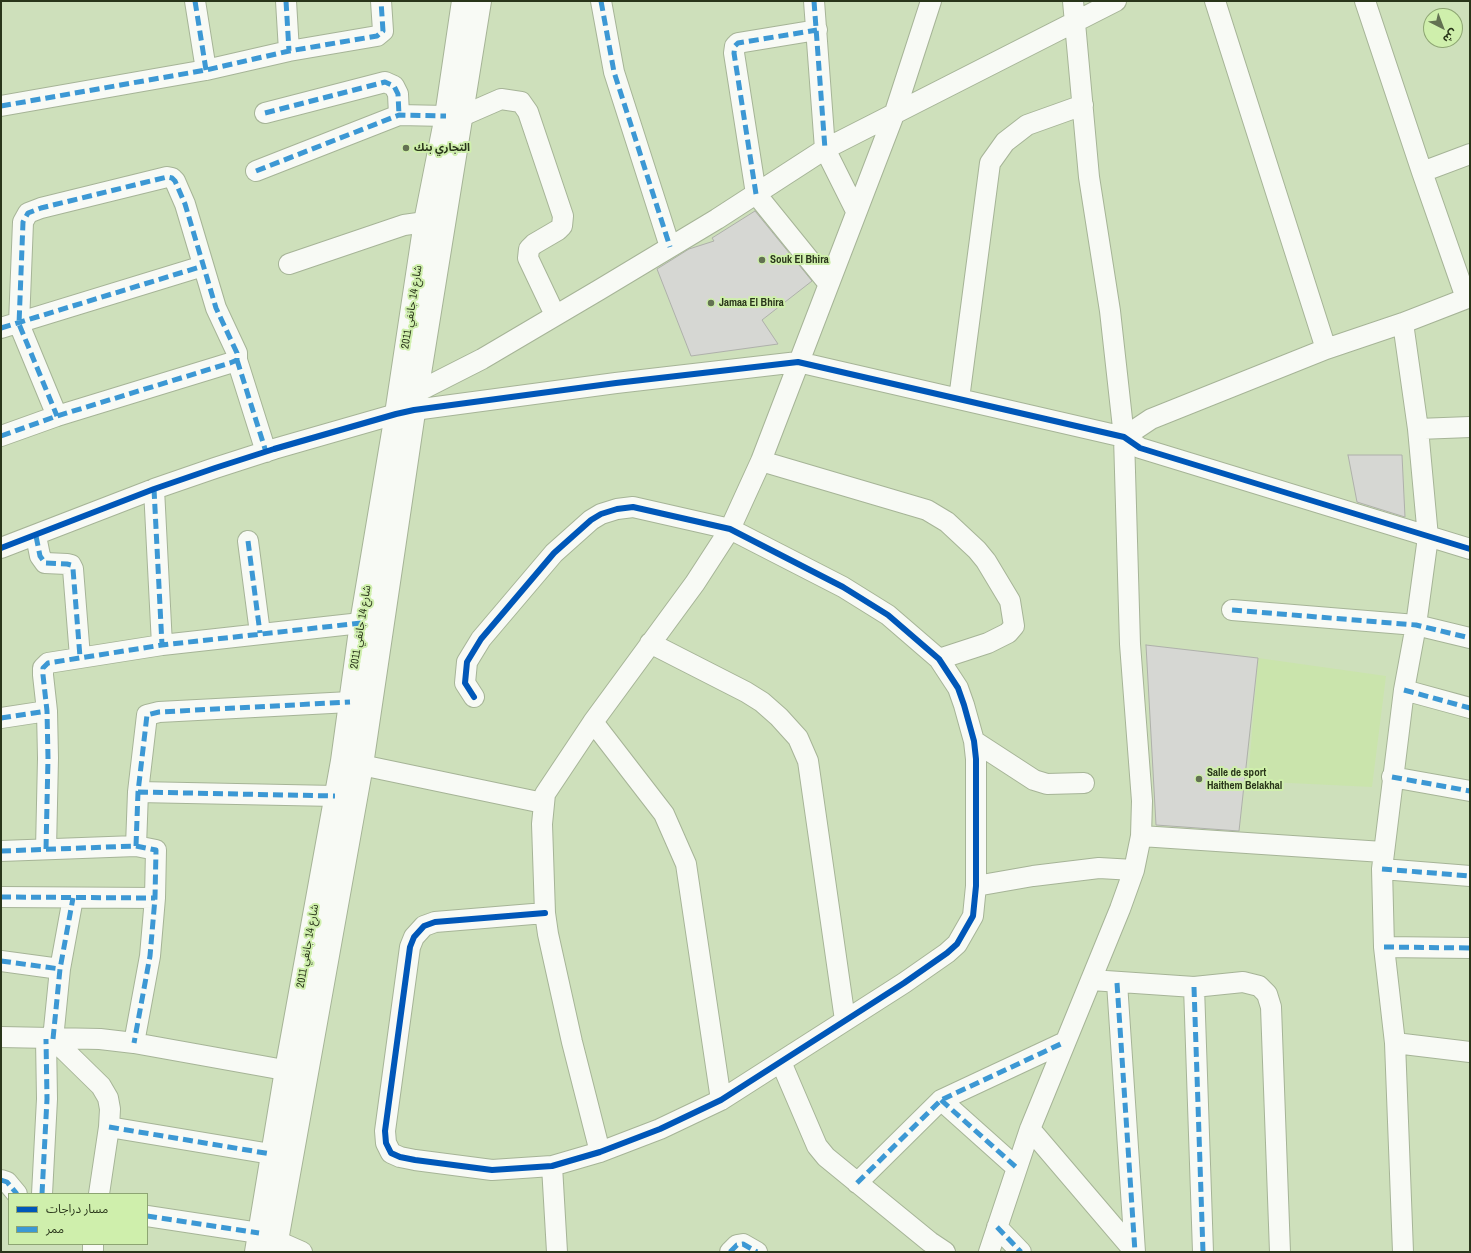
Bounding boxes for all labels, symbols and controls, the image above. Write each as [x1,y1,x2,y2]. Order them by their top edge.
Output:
north arrow [1423,8,1463,48]
text: ش [1440,26,1461,46]
place label: التجاري بنك [414,141,470,155]
marker: التجاري بنك [401,143,411,153]
place label: Souk El Bhira [770,253,829,267]
marker: Souk El Bhira [757,255,767,265]
street label: شارع 14 جانفي 2011 [399,264,425,350]
place label: Jamaa El Bhira [719,296,784,310]
marker: Jamaa El Bhira [706,298,716,308]
street label: شارع 14 جانفي 2011 [348,584,374,670]
place label: Salle de sport Haithem Belakhal [1207,766,1282,792]
marker: Salle de sport Haithem Belakhal [1194,774,1204,784]
street label: شارع 14 جانفي 2011 [294,903,322,989]
legend [8,1193,148,1245]
text: مسار دراجات [46,1201,108,1217]
text: ممر [46,1221,64,1237]

